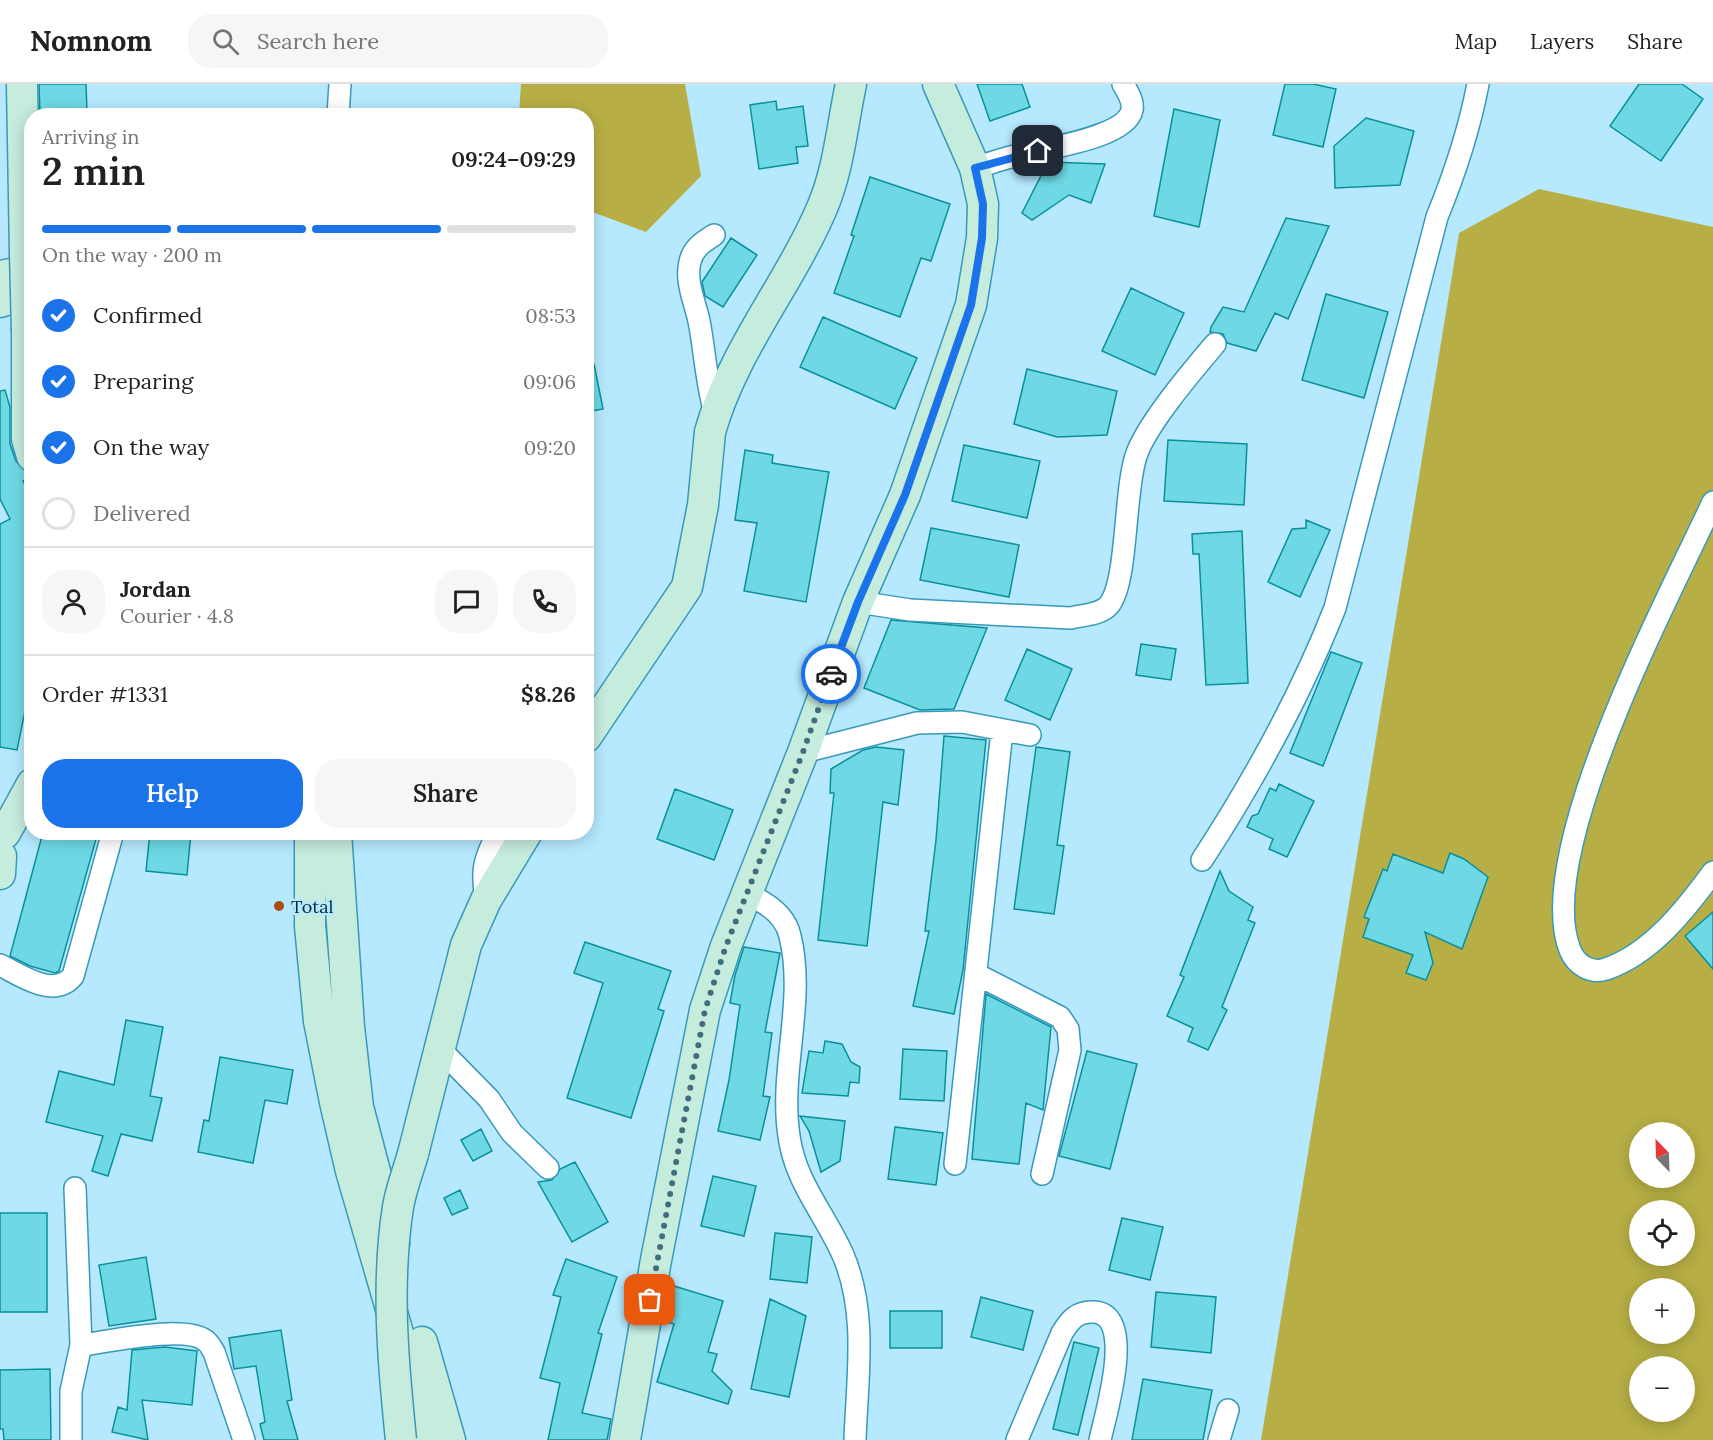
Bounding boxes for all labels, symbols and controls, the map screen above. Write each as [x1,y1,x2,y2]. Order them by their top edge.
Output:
search box [188,14,608,68]
text: Nomnom [30,23,152,59]
icon: search [209,25,242,58]
text: Search here [257,27,379,55]
text: Map [1454,28,1497,55]
text: Layers [1530,28,1594,55]
text: Share [1627,28,1683,55]
text: Arriving in [42,124,139,149]
pin [1012,125,1063,176]
icon: home [1021,134,1054,167]
text: 09:24–09:29 [451,145,576,173]
text: 2 min [42,146,145,196]
text: On the way · 200 m [42,242,222,267]
icon: check [42,299,75,332]
text: Confirmed [93,301,202,329]
text: 08:53 [525,303,576,328]
icon: check [42,365,75,398]
text: Preparing [93,367,193,395]
text: 09:06 [523,369,576,394]
icon: check [42,431,75,464]
text: On the way [93,433,209,461]
text: 09:20 [524,435,576,460]
text: Delivered [93,499,191,527]
button: person [42,570,105,633]
button: chat [435,570,498,633]
button: phone [513,570,576,633]
text: Jordan [120,575,191,603]
text: Courier · 4.8 [120,603,234,628]
courier [801,644,861,704]
icon: car [815,658,848,691]
text: Order #1331 [42,680,168,708]
text: $8.26 [521,680,576,708]
button: Help [42,759,303,828]
button: Share [315,759,576,828]
place label: Total [291,895,333,918]
marker: Total [272,899,286,913]
north arrow [1629,1122,1695,1188]
map controls [1629,1122,1695,1422]
button: locate [1629,1200,1695,1266]
pin [624,1274,675,1325]
button: + [1629,1278,1695,1344]
icon: bag [633,1283,666,1316]
button: − [1629,1356,1695,1422]

